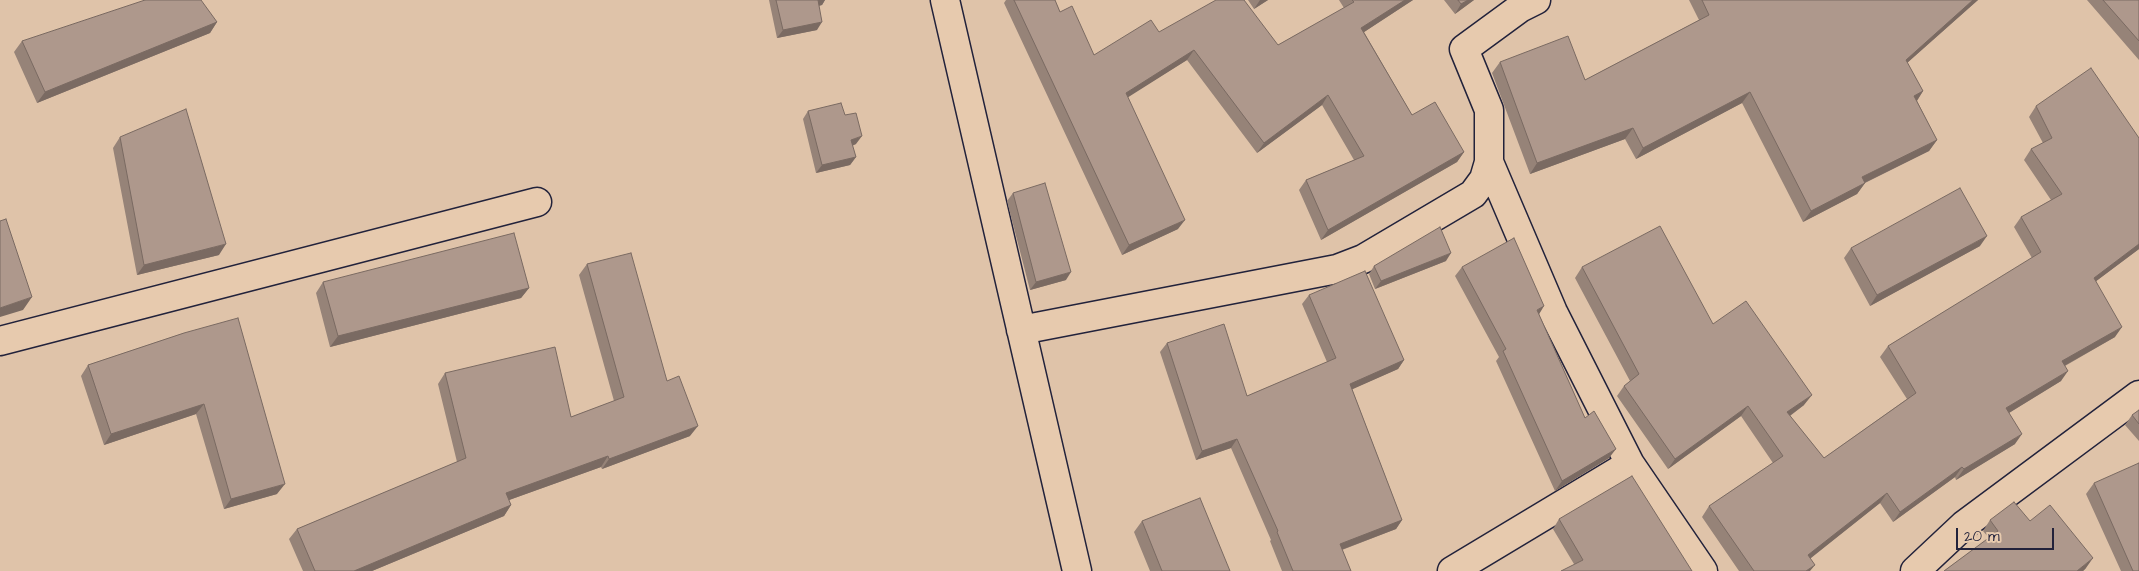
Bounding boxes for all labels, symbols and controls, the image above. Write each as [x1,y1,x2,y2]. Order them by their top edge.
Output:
scale bar [1959,518,2056,550]
text: 20 m [1964,526,2000,547]

